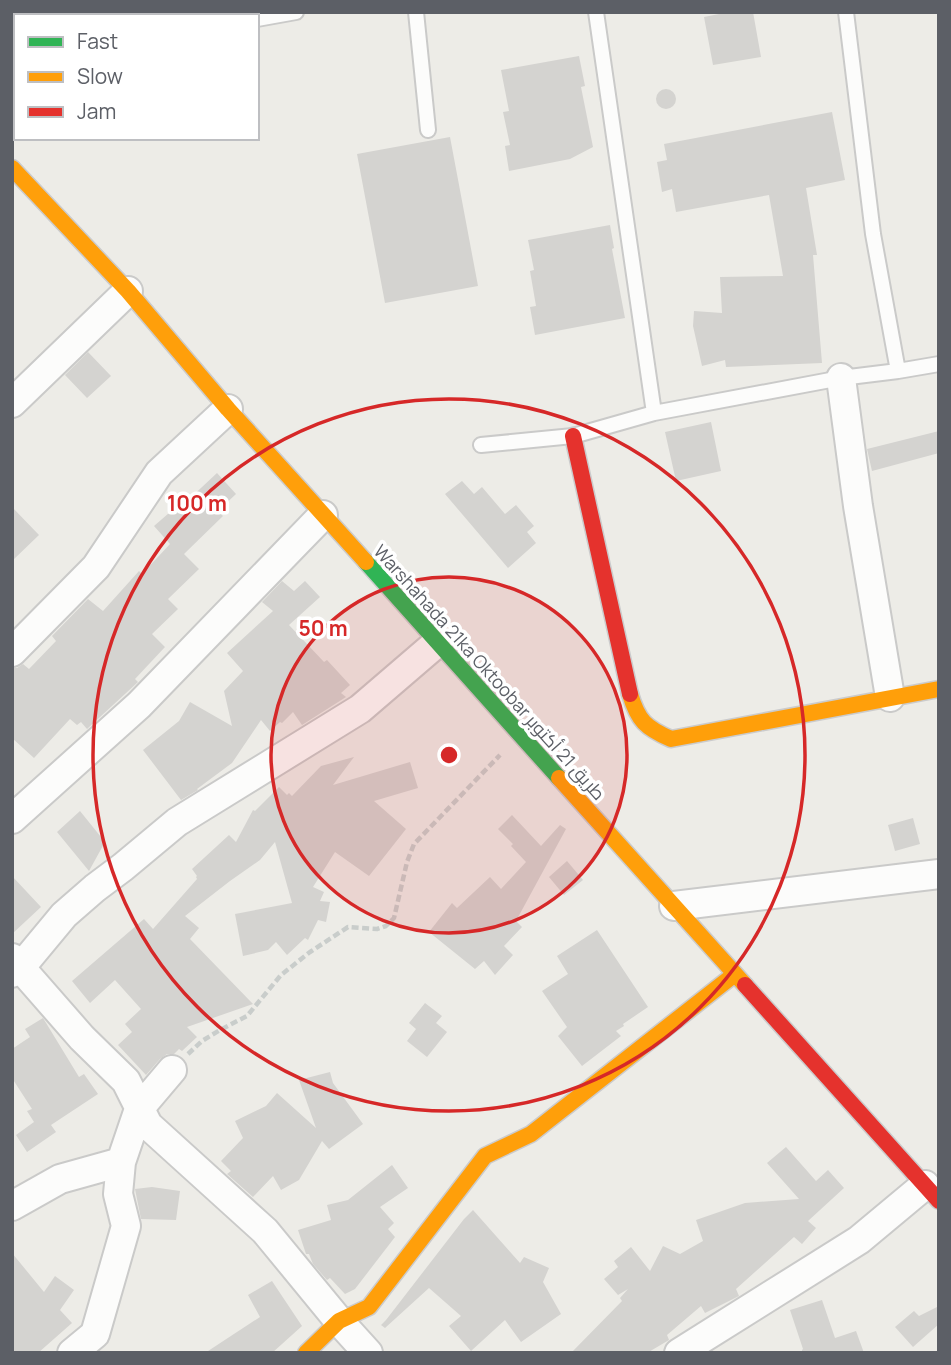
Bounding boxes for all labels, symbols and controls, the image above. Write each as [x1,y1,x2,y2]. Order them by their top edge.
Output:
legend [14,14,259,140]
text: Fast [77,27,118,55]
text: Slow [77,62,123,90]
text: Jam [77,97,116,125]
text: 100 m [167,489,227,517]
street label: Warshahada 21ka Oktoobar طريق 21 أكتوبر [368,539,611,805]
text: 50 m [298,614,348,642]
centre of rings [437,743,461,767]

